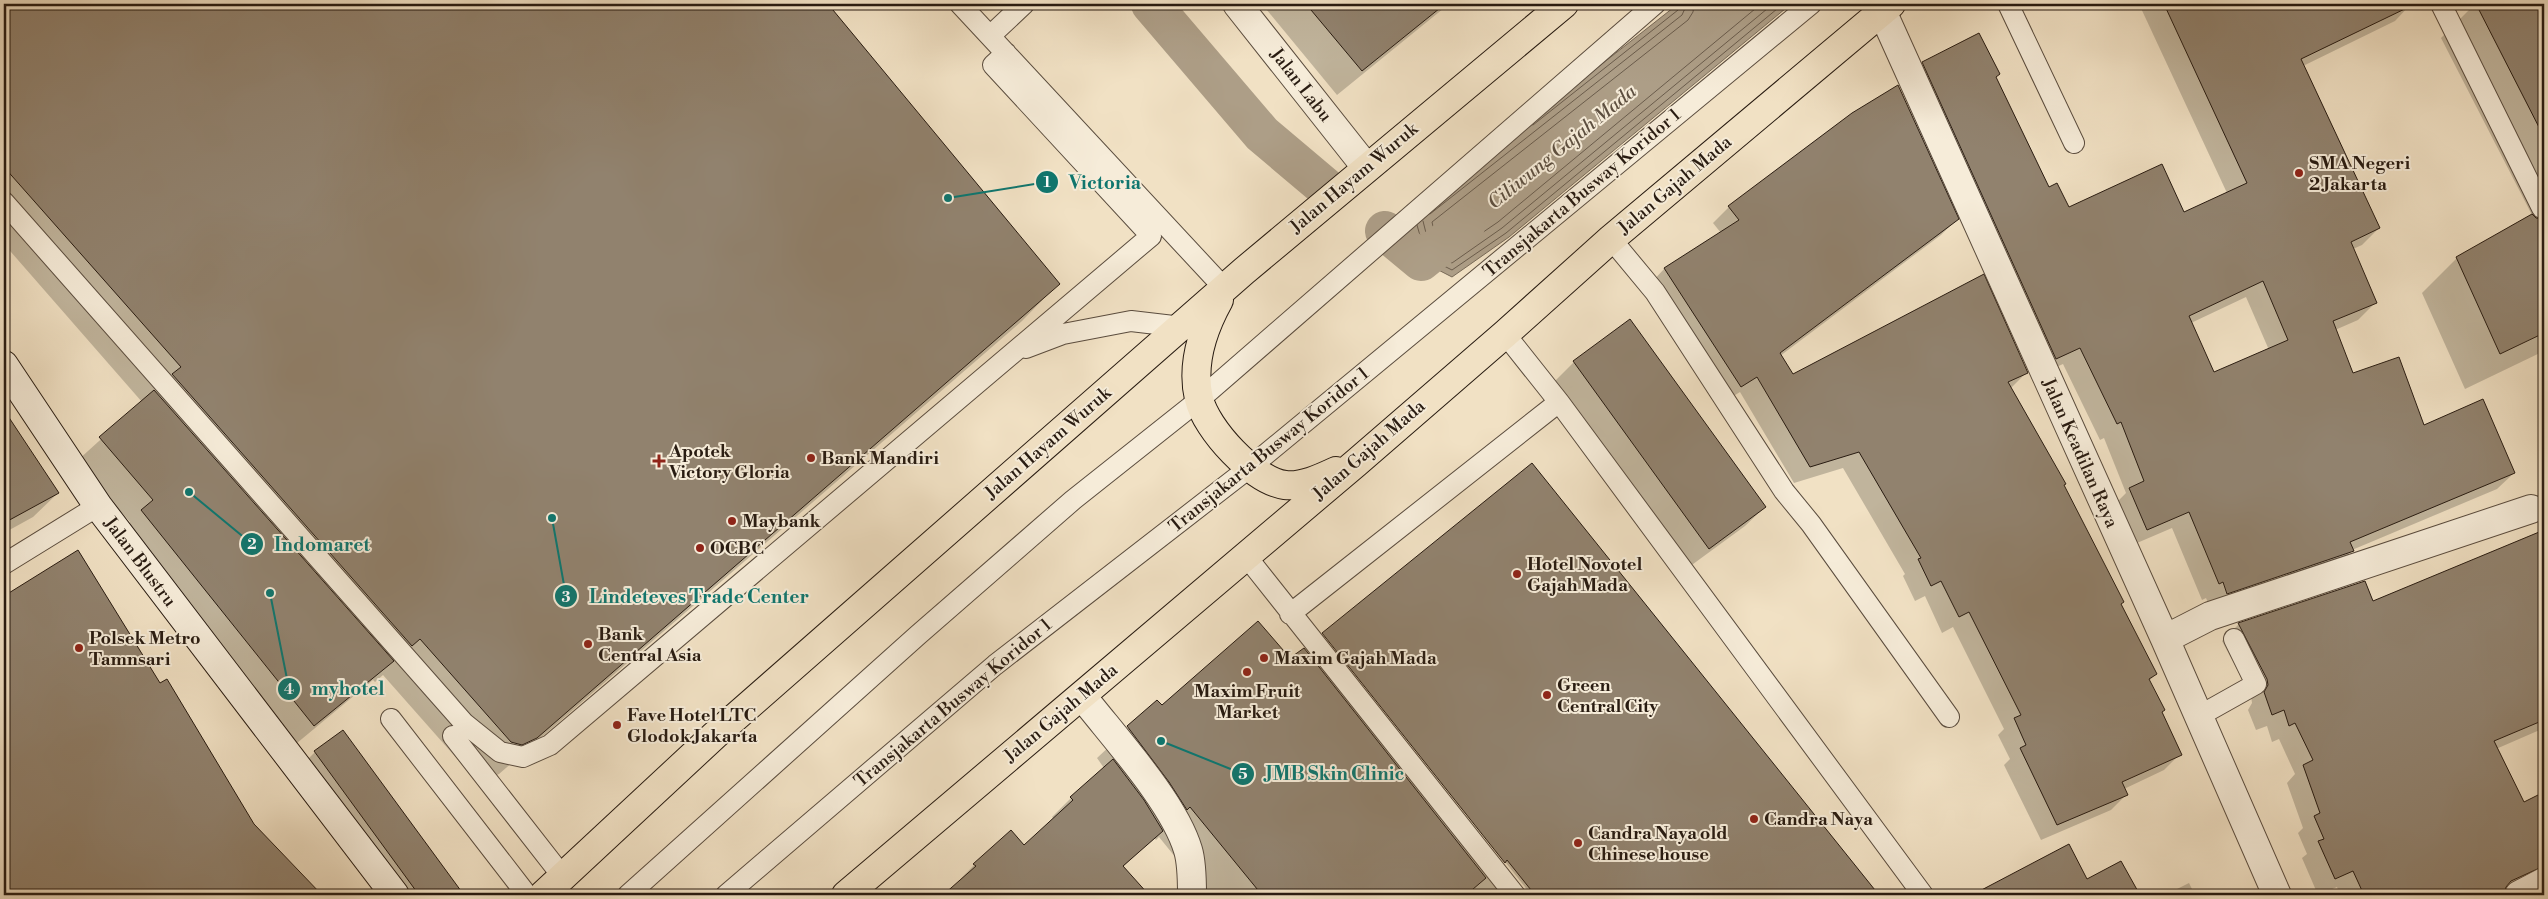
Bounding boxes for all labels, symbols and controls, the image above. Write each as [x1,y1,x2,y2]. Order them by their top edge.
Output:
street label: Jalan Labu [1264,43,1337,127]
water label: Ciliwung Gajah Mada [1483,79,1642,214]
street label: Transjakarta Busway Koridor 1 [1478,103,1686,282]
street label: Jalan Hayam Wuruk [1284,117,1424,239]
street label: Jalan Gajah Mada [1613,130,1737,240]
place label: SMA Negeri 2 Jakarta [2309,152,2410,196]
callout: Victoria [1034,165,1151,199]
marker: SMA Negeri 2 Jakarta [2293,167,2305,179]
text: Victoria [1068,171,1142,195]
text: 1 [1043,173,1051,192]
street label: Transjakarta Busway Koridor 1 [1164,362,1374,538]
street label: Jalan Keadilan Raya [2036,374,2124,532]
street label: Jalan Hayam Wuruk [979,381,1117,505]
street label: Jalan Gajah Mada [1307,394,1431,506]
place label: Apotek Victory Gloria [668,440,790,484]
place label: Bank Mandiri [821,447,939,470]
marker: Bank Mandiri [805,452,817,464]
marker: Apotek Victory Gloria [653,455,665,467]
place label: Maybank [742,510,822,533]
street label: Jalan Blustru [98,512,182,612]
marker: Maybank [726,515,738,527]
callout: Indomaret [239,527,380,561]
text: Indomaret [274,533,370,557]
text: 2 [247,535,257,554]
place label: OCBC [710,537,764,560]
marker: OCBC [694,542,706,554]
place label: Hotel Novotel Gajah Mada [1527,553,1642,597]
marker: Hotel Novotel Gajah Mada [1511,568,1523,580]
callout: Lindeteves Trade Center [554,579,819,613]
text: Lindeteves Trade Center [589,585,809,609]
text: 3 [561,588,571,607]
street label: Transjakarta Busway Koridor 1 [849,613,1057,792]
place label: Bank Central Asia [598,623,702,667]
place label: Polsek Metro Tamnsari [89,627,201,671]
marker: Bank Central Asia [582,638,594,650]
marker: Polsek Metro Tamnsari [73,642,85,654]
place label: Maxim Gajah Mada [1274,647,1437,670]
marker: Maxim Gajah Mada [1258,652,1270,664]
street label: Jalan Gajah Mada [999,658,1123,768]
marker: Maxim Fruit Market [1241,666,1253,678]
callout: myhotel [277,672,395,706]
place label: Green Central City [1557,674,1659,718]
text: myhotel [312,677,384,701]
text: 4 [284,680,294,699]
place label: Maxim Fruit Market [1194,680,1301,724]
marker: Green Central City [1541,689,1553,701]
place label: Fave Hotel LTC Glodok Jakarta [627,704,758,748]
marker: Fave Hotel LTC Glodok Jakarta [611,719,623,731]
callout: JMB Skin Clinic [1230,757,1414,791]
text: JMB Skin Clinic [1262,762,1405,786]
text: 5 [1238,765,1248,784]
place label: Candra Naya [1764,808,1873,831]
marker: Candra Naya [1748,813,1760,825]
place label: Candra Naya old Chinese house [1588,822,1728,866]
marker: Candra Naya old Chinese house [1572,837,1584,849]

